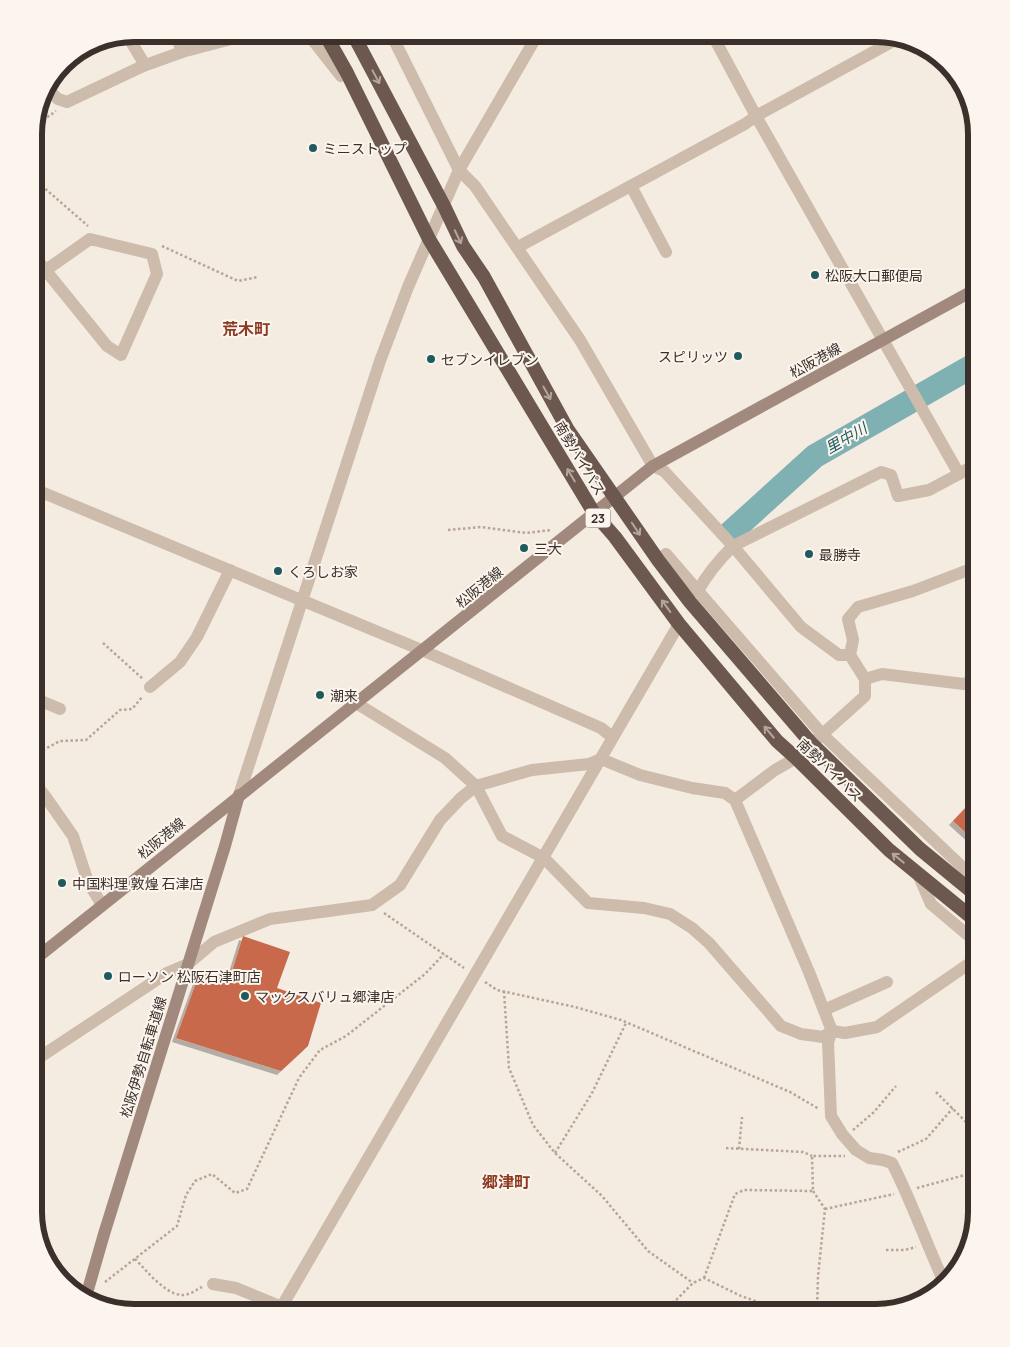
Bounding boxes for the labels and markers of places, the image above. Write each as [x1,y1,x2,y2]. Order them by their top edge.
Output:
place label: ミニストップ [323,139,407,158]
marker: ミニストップ [307,142,319,154]
place label: 松阪大口郵便局 [825,266,923,285]
marker: 松阪大口郵便局 [809,269,821,281]
place label: スピリッツ [658,347,728,366]
place label: セブンイレブン [441,350,539,369]
marker: スピリッツ [732,350,744,362]
marker: セブンイレブン [425,353,437,365]
place label: 三大 [534,539,562,558]
marker: 三大 [518,542,530,554]
place label: 最勝寺 [819,545,861,564]
marker: 最勝寺 [803,548,815,560]
place label: くろしお家 [288,562,358,581]
marker: くろしお家 [272,565,284,577]
place label: 潮来 [330,686,358,705]
marker: 潮来 [314,689,326,701]
place label: 中国料理 敦煌 石津店 [72,874,204,893]
marker: 中国料理 敦煌 石津店 [56,877,68,889]
place label: ローソン 松阪石津町店 [118,967,261,986]
marker: ローソン 松阪石津町店 [102,970,114,982]
place label: マックスバリュ郷津店 [255,987,395,1006]
marker: マックスバリュ郷津店 [239,990,251,1002]

